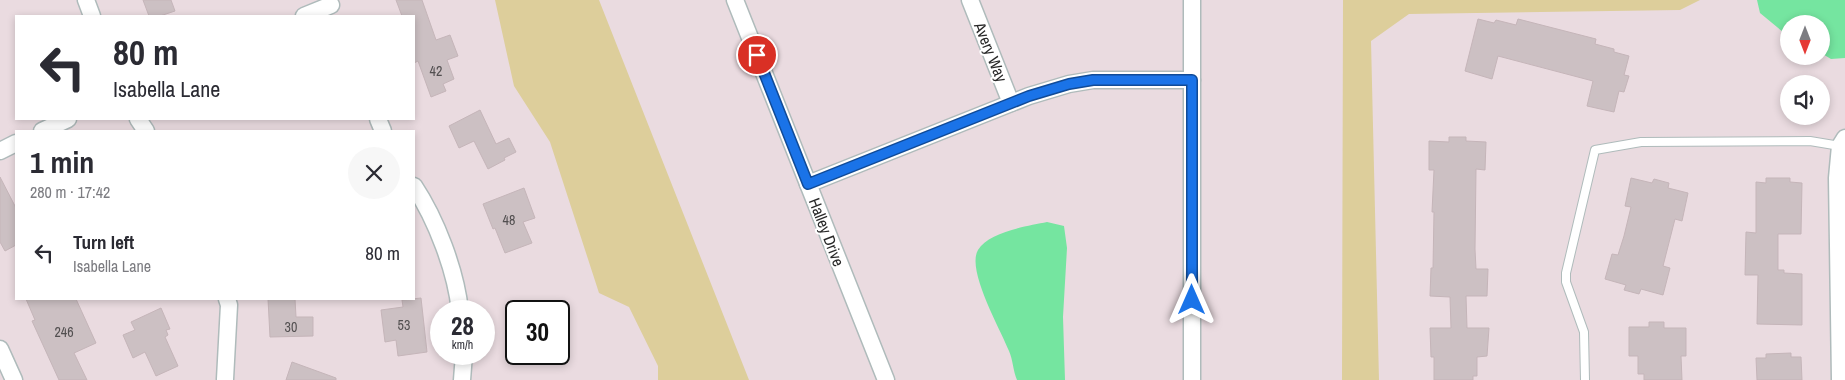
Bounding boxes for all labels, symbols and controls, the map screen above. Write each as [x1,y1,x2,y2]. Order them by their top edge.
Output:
north arrow [1780,15,1830,65]
map controls [1780,15,1830,125]
street label: Avery Way [969,18,1013,86]
text: 80 m [113,29,178,76]
pin [736,34,778,76]
icon: left [30,35,95,100]
icon: arrive [743,41,771,69]
house number: 42 [430,62,442,80]
text: Isabella Lane [113,74,220,104]
button: sound [1780,75,1830,125]
text: 1 min [30,142,94,182]
button: close [348,147,400,199]
text: 280 m · 17:42 [30,181,110,203]
street label: Halley Drive [804,195,850,269]
house number: 48 [503,211,515,229]
text: Turn left [73,229,134,255]
icon: left [30,239,58,267]
text: 80 m [365,240,400,266]
text: Isabella Lane [73,255,151,277]
position arrow [1165,273,1217,325]
speed limit sign: 30 [505,300,570,365]
text: 28 [451,309,474,343]
house number: 53 [398,316,410,334]
house number: 30 [285,318,297,336]
house number: 246 [54,323,74,341]
text: km/h [452,337,473,353]

